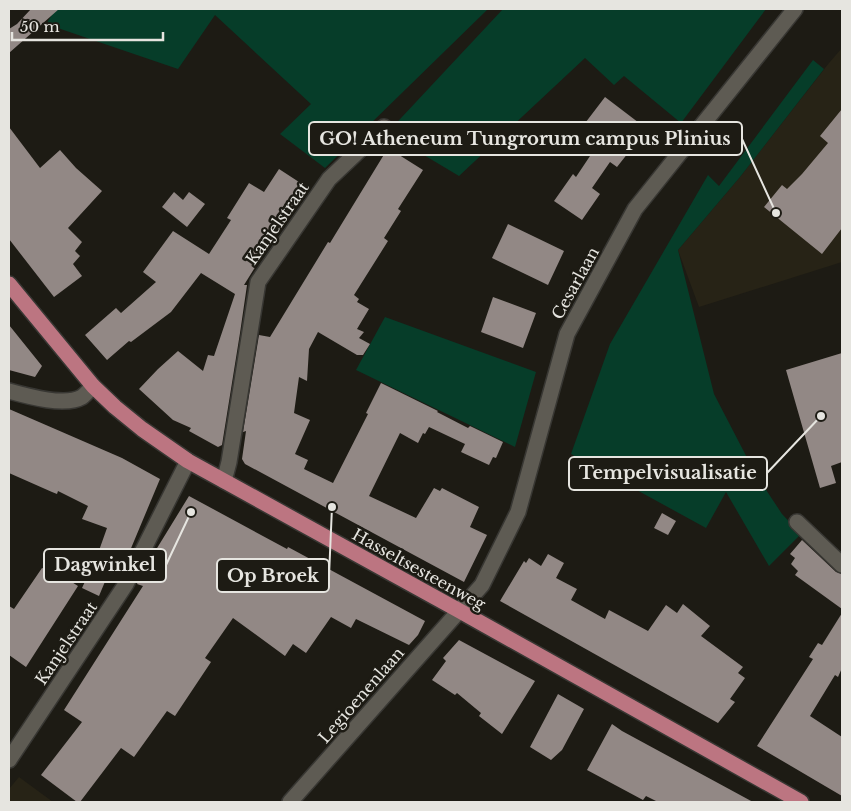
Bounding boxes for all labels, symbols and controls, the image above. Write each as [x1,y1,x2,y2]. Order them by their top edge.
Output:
scale bar [12,10,164,42]
text: 50 m [20,17,60,36]
callout: GO! Atheneum Tungrorum campus Plinius [309,122,742,155]
text: GO! Atheneum Tungrorum campus Plinius [319,128,731,150]
street label: Kanjelstraat [241,178,313,268]
street label: Cesarlaan [547,243,603,323]
callout: Tempelvisualisatie [569,457,767,490]
text: Tempelvisualisatie [579,462,757,484]
street label: Hasseltsesteenweg [349,524,490,614]
callout: Dagwinkel [44,549,166,582]
text: Dagwinkel [54,554,156,576]
callout: Op Broek [217,559,329,592]
text: Op Broek [227,565,320,587]
street label: Kanjelstraat [31,597,101,689]
street label: Legioenenlaan [314,643,408,747]

